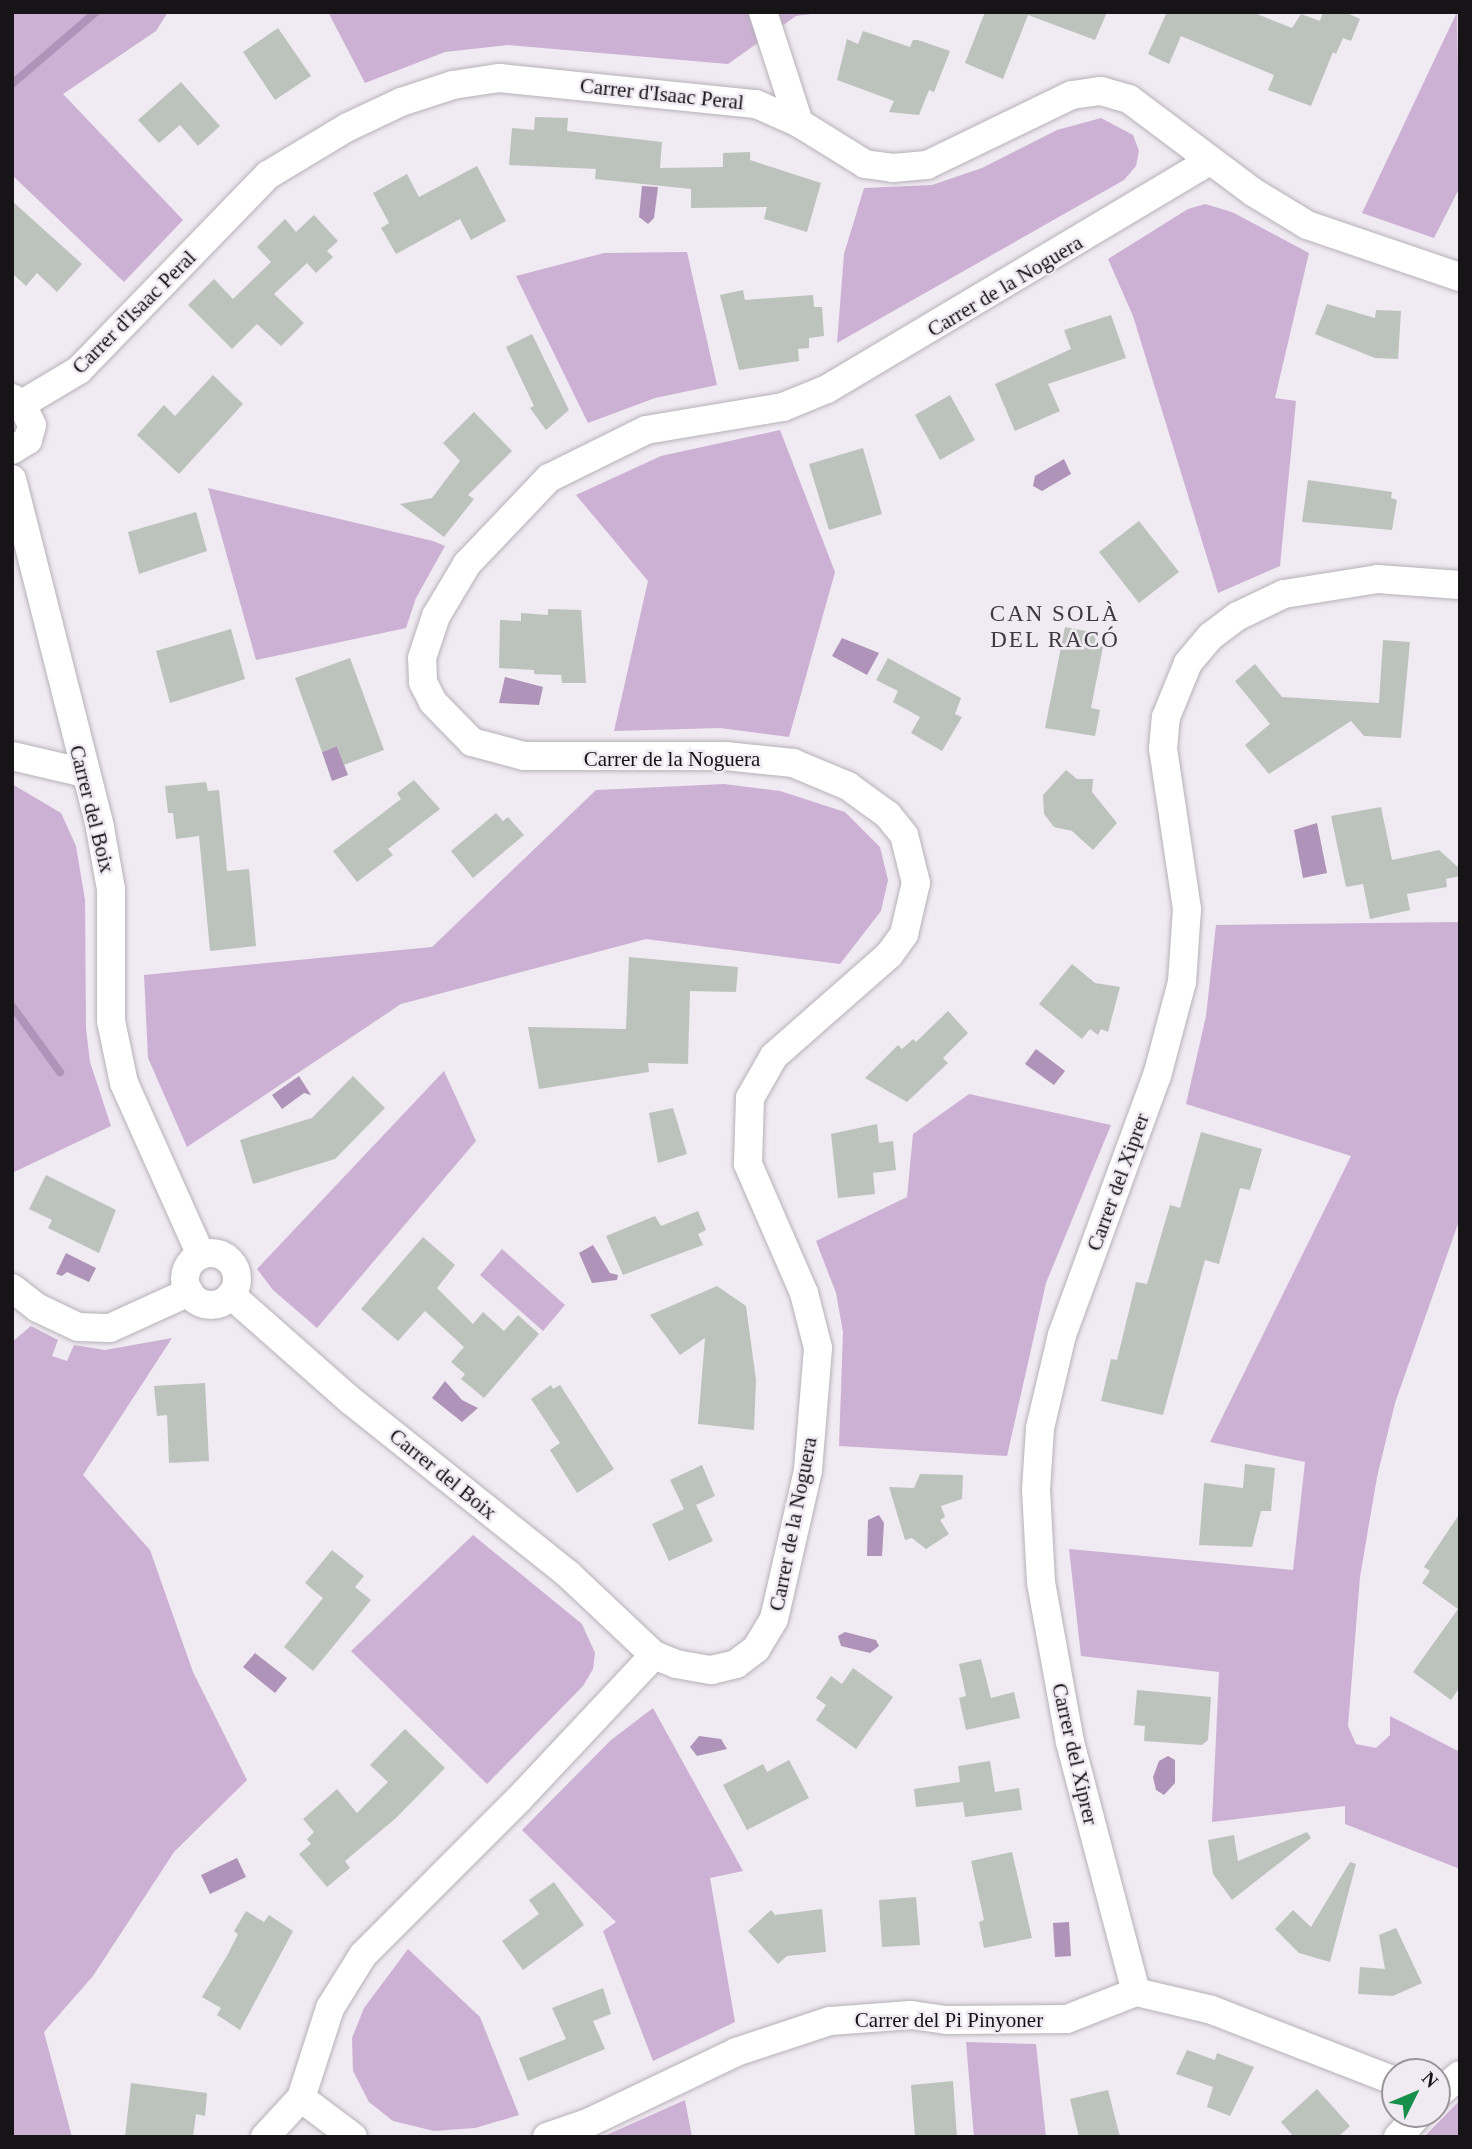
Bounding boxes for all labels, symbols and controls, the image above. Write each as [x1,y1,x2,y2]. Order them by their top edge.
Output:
street label: Carrer d'Isaac Peral [579,73,745,115]
street label: Carrer de la Noguera [923,230,1087,342]
street label: Carrer d'Isaac Peral [67,245,201,379]
district label: CAN SOLÀ DEL RACÓ [991,600,1119,654]
street label: Carrer del Boix [64,743,120,875]
street label: Carrer de la Noguera [584,746,760,772]
street label: Carrer del Xiprer [1081,1110,1155,1254]
street label: Carrer del Boix [384,1423,502,1525]
street label: Carrer de la Noguera [764,1435,822,1613]
street label: Carrer del Xiprer [1046,1681,1104,1827]
street label: Carrer del Pi Pinyoner [855,2007,1043,2033]
north arrow [1381,2058,1451,2128]
text: N [1418,2068,1443,2092]

